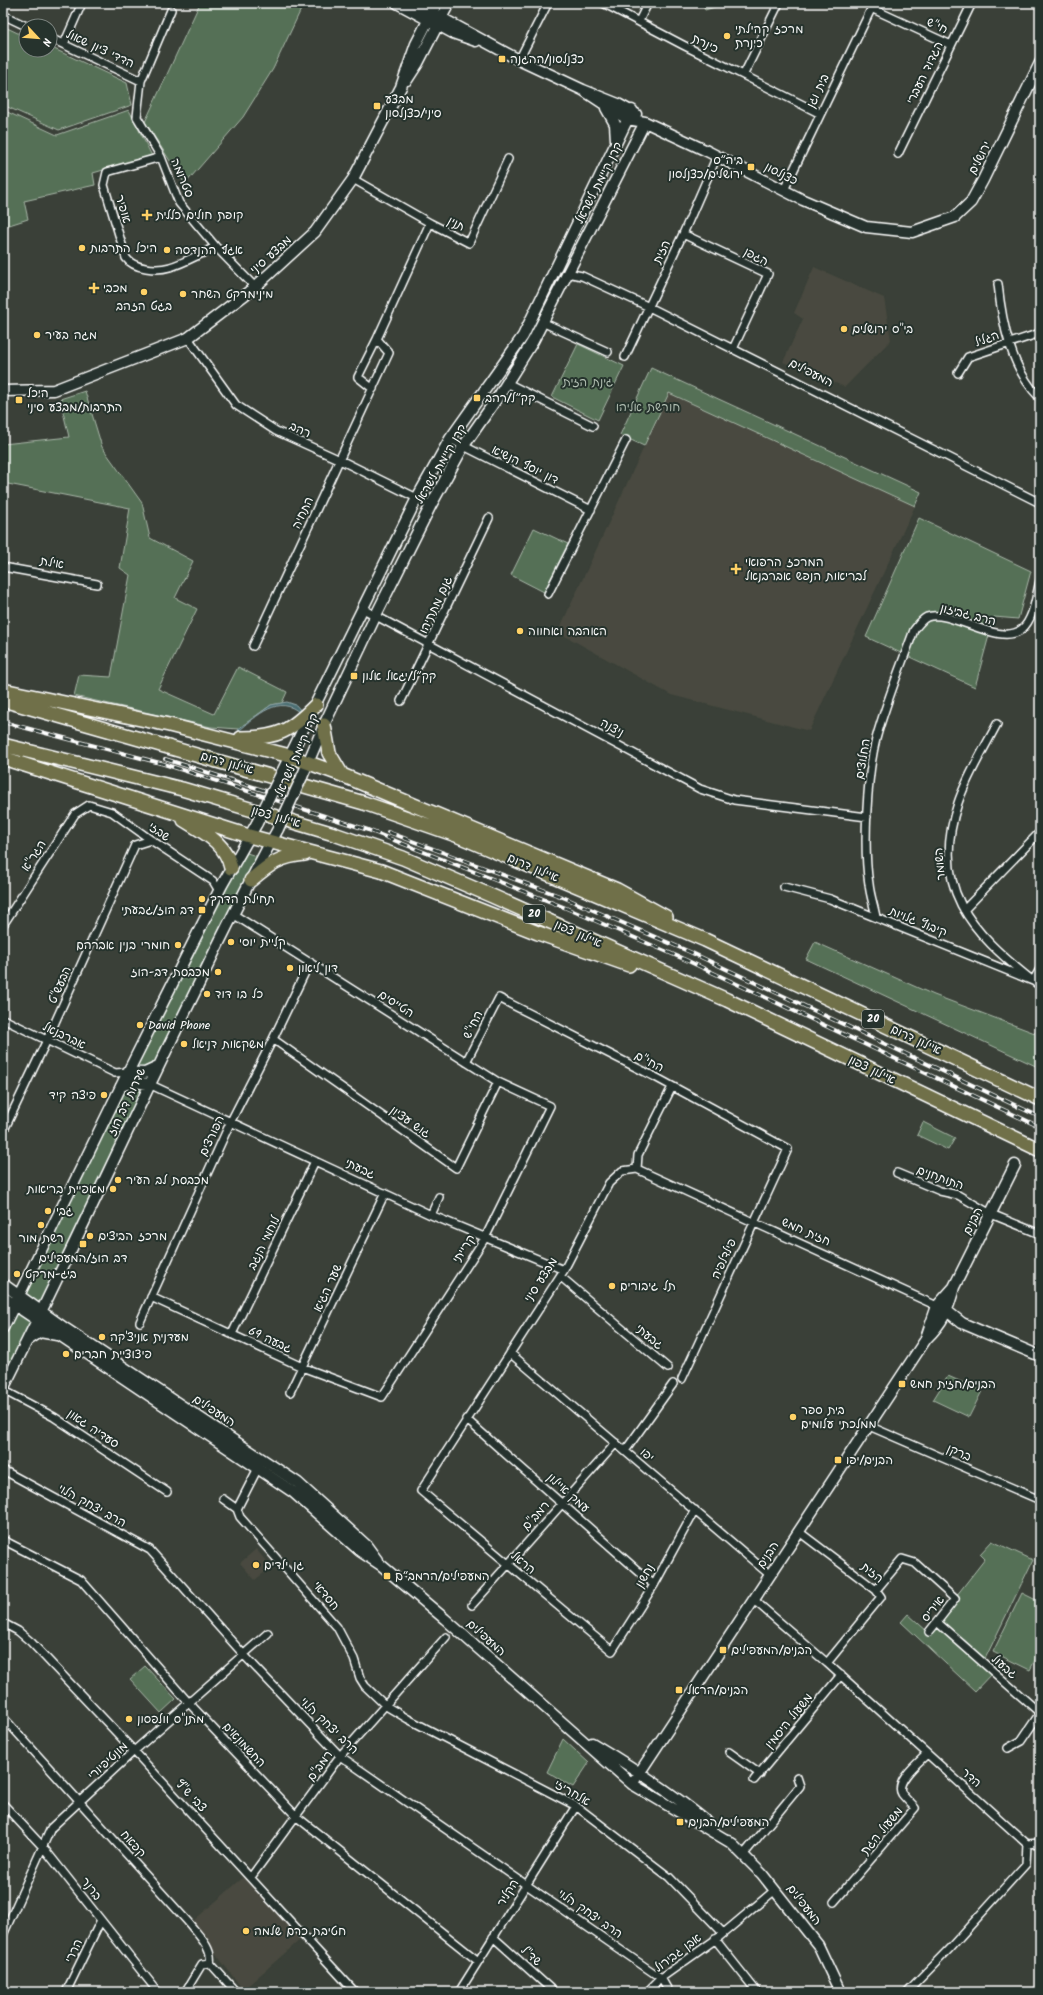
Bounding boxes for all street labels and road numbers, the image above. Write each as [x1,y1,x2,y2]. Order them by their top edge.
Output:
street label: חי"ש [923,13,951,39]
street label: הדדי ציון שאול [63,25,137,73]
street label: כינרת [688,29,722,59]
street label: הגדוד העברי [902,38,948,108]
street label: בית וגן [802,71,834,111]
street label: ירושלים [964,138,996,178]
street label: קרן קיימת לישראל [570,139,628,227]
street label: סטרומה [165,155,199,201]
street label: כצנלסון [761,158,801,191]
street label: אופיר [110,192,136,226]
street label: תנין [444,212,468,236]
street label: מבצע סיני [246,231,296,279]
street label: הזית [648,237,676,268]
street label: הגפן [740,243,772,271]
street label: הגליל [972,326,1002,352]
street label: המעפילים [785,354,837,392]
street label: רהב [286,417,314,443]
street label: קרן קיימת לישראל [410,420,472,508]
street label: דון יוסף הנשיא [488,441,562,489]
street label: התחיה [287,494,319,532]
street label: אילת [38,551,66,575]
street label: גנם מתתיהו [414,572,458,637]
street label: הרב גביזון [938,599,998,631]
street label: קרן קיימת לישראל [270,710,324,800]
street label: ניצנה [597,714,627,742]
street label: החלוצים [850,737,876,781]
street label: איילון דרום [198,746,256,780]
street label: איילון צפון [249,801,303,833]
street label: שבזי [144,818,174,846]
street label: הגר"א [17,836,51,876]
street label: השומר [929,847,951,881]
street label: איילון דרום [504,849,562,887]
street label: קיבוץ גלויות [885,901,950,942]
road number: 20 [523,905,545,923]
street label: איילון צפון [551,915,605,953]
street label: הבעש"ט [43,963,77,1007]
street label: הטייסים [374,985,418,1023]
street label: החי"ש [458,1008,488,1042]
road number: 20 [862,1010,884,1028]
street label: אברבנאל [39,1017,89,1055]
street label: איילון דרום [887,1020,945,1060]
street label: החי"ם [631,1047,667,1077]
street label: איילון צפון [845,1050,899,1090]
street label: שדרות דב הוז [103,1064,151,1139]
street label: גוש עציון [386,1101,435,1143]
street label: הפורצים [194,1112,230,1160]
street label: גבעתי [342,1154,378,1184]
street label: התותחנים [914,1161,966,1195]
street label: הבנים [958,1204,988,1238]
street label: לוחמי הנגב [243,1212,286,1273]
street label: חזית חמש [778,1213,834,1251]
street label: קרייתי [448,1231,480,1267]
street label: פילדלפיה [706,1236,742,1282]
street label: מבצע סיני [519,1254,563,1306]
street label: שער הגיא [309,1261,347,1315]
street label: גבעתי [631,1320,667,1354]
street label: גבעה 69 [245,1322,295,1358]
street label: המעפילים [189,1390,239,1432]
street label: סעדיה גאון [63,1405,123,1454]
street label: ברקן [944,1439,974,1467]
street label: יפו [636,1443,658,1467]
street label: עמק איילון [542,1469,594,1518]
street label: הרב יצחק הלוי [54,1479,130,1533]
street label: רמב"ם [517,1497,555,1535]
street label: הבנים [752,1538,784,1572]
street label: הראל [506,1547,540,1579]
street label: הזית [856,1557,887,1588]
street label: נחשון [630,1560,660,1592]
street label: חסדאי [308,1577,344,1615]
street label: איריס [917,1591,950,1626]
street label: המעפילים [462,1615,510,1661]
street label: גבעול [987,1650,1021,1684]
street label: משעול היסמין [760,1689,818,1753]
street label: הרב יצחק הלוי [295,1693,363,1759]
street label: החשמונאים [218,1718,270,1772]
street label: מונטיפיורי [84,1737,132,1785]
street label: רמב"ם [302,1747,338,1785]
street label: הדר [957,1764,985,1792]
street label: צבי ש"ץ [171,1775,211,1817]
street label: אלחריזי [550,1775,594,1811]
street label: משעול הגת [856,1803,908,1859]
street label: קפאח [116,1826,151,1862]
street label: ברנר [76,1873,106,1905]
street label: הקליר [492,1875,524,1911]
street label: המעפילים [782,1880,826,1930]
street label: הרב יצחק הלוי [554,1885,626,1943]
street label: אבן גבירול [650,1929,706,1977]
street label: הררי [60,1936,88,1966]
street label: שד"ל [516,1941,546,1971]

